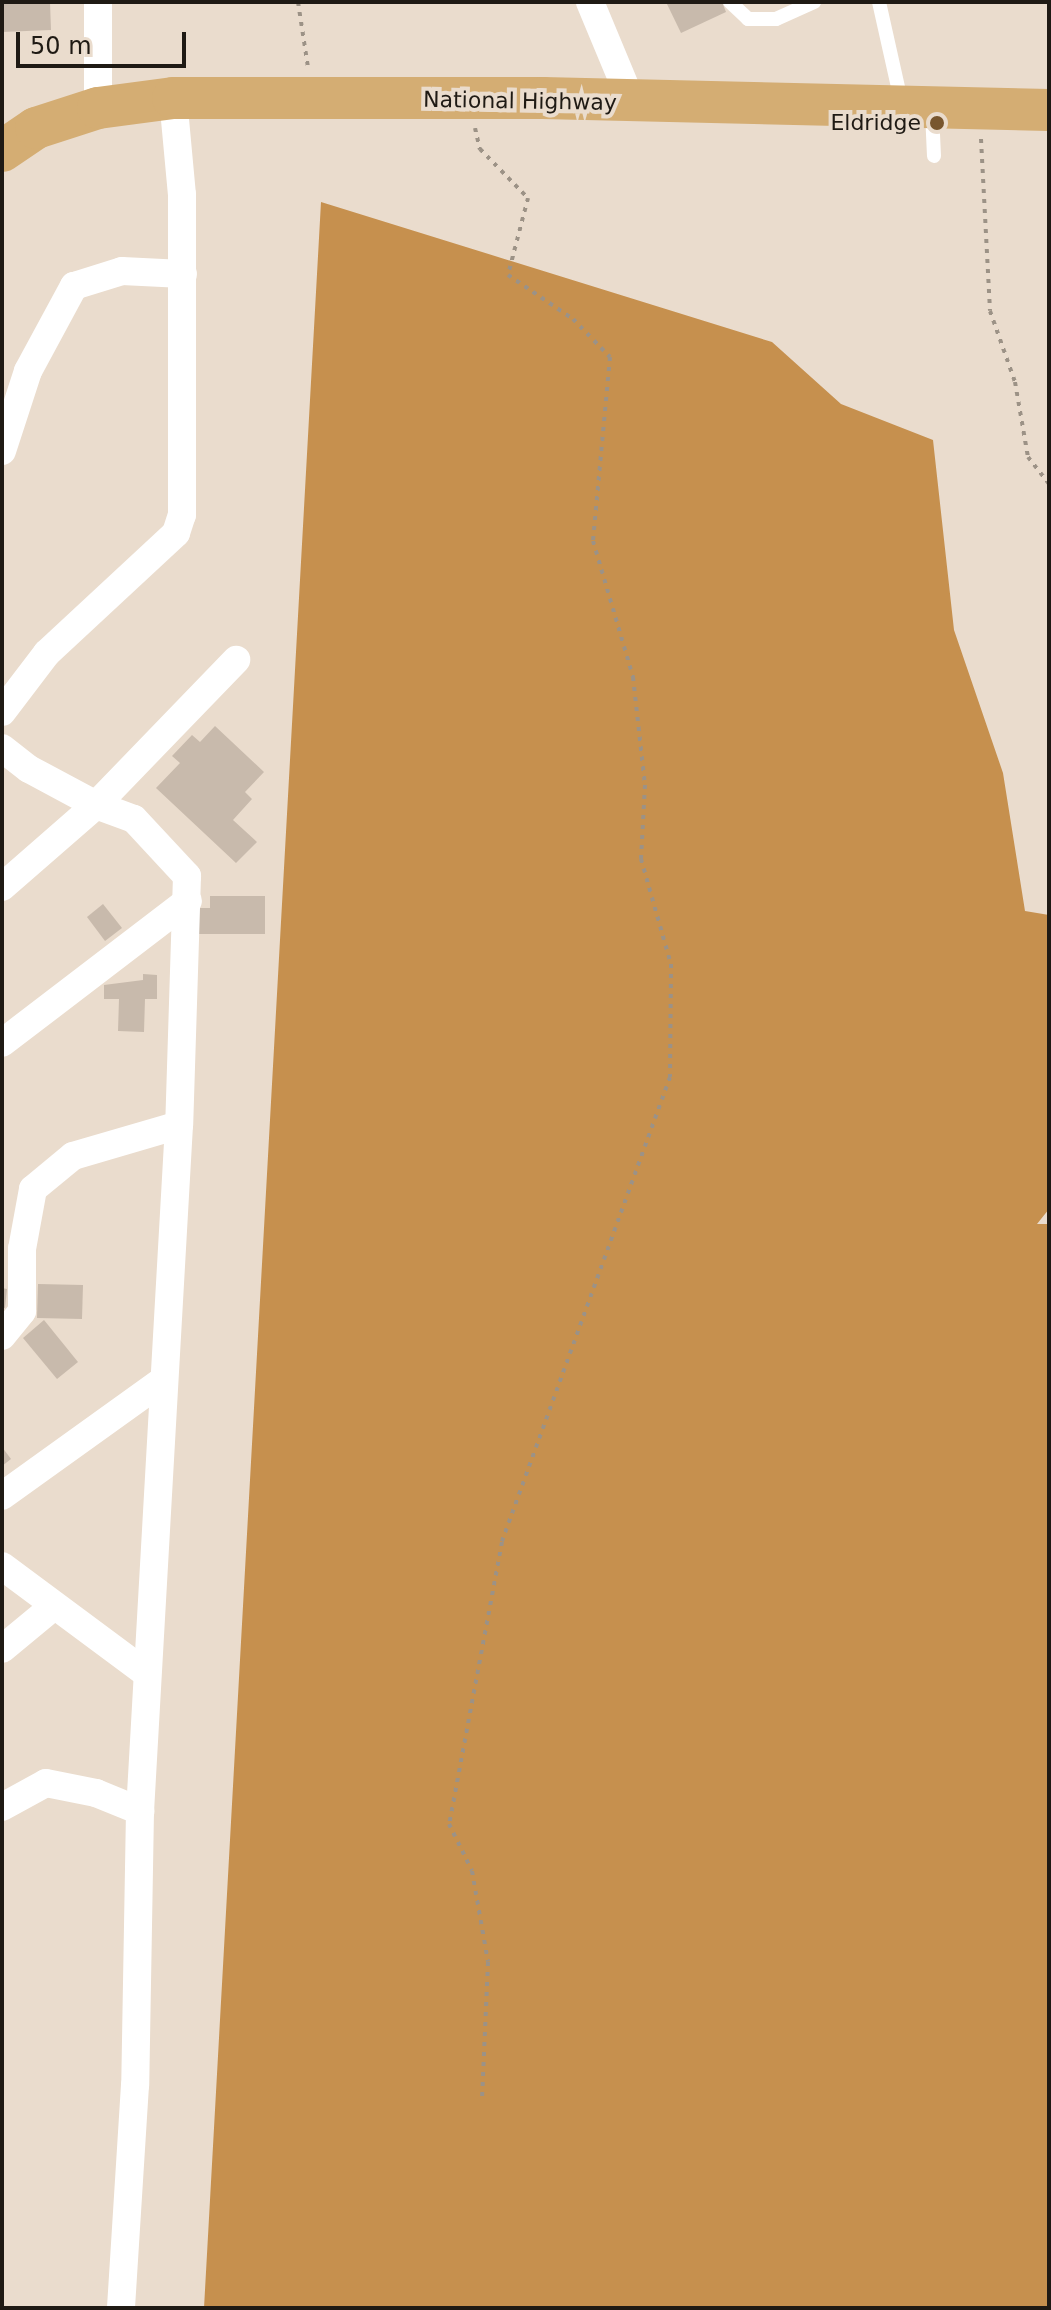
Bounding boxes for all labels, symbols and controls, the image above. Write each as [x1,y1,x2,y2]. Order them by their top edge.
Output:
scale bar [20,16,190,66]
text: 50 m [30,32,92,60]
street label: National Highway [423,86,617,116]
place label: Eldridge [830,110,921,136]
marker: Eldridge [928,114,946,132]

